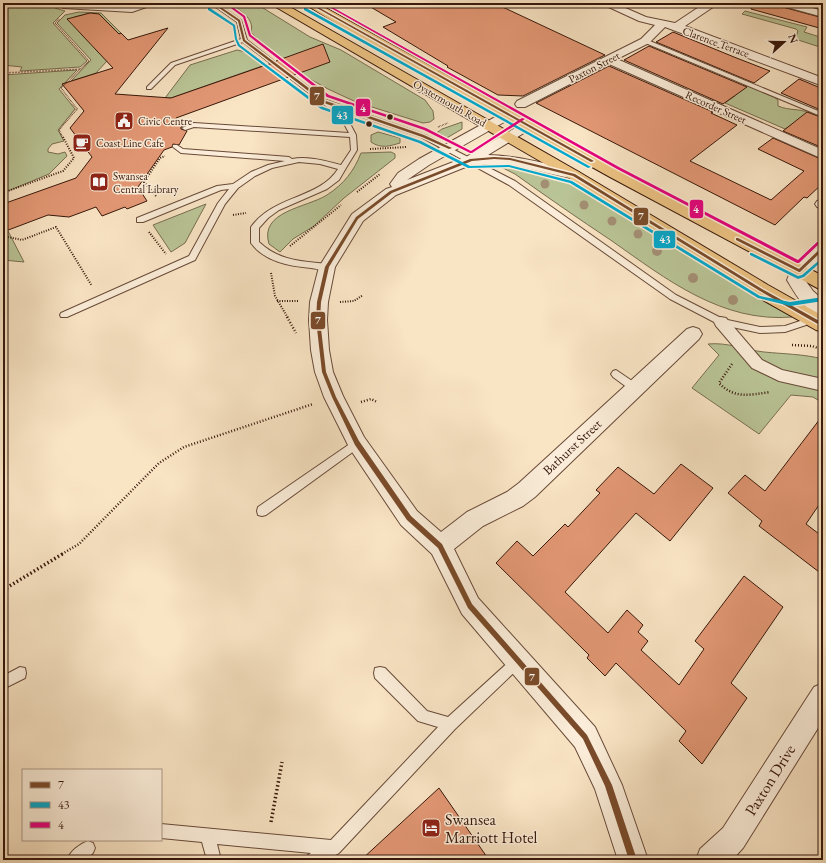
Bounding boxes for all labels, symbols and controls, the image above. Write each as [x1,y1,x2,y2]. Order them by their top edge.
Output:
north arrow [764,22,804,62]
street label: Clarence Terrace [681,23,752,61]
text: N [785,32,802,45]
street label: Paxton Street [566,48,622,86]
street label: Oystermouth Road [411,76,490,130]
line badge: 7 [309,86,325,106]
street label: Recorder Street [683,87,749,127]
text: 7 [314,89,320,103]
line badge: 4 [355,98,371,117]
text: 4 [360,101,366,115]
line badge: 43 [331,105,354,125]
text: 43 [336,108,348,122]
public building icon: Civic Centre [113,110,135,132]
unlabelled marker [385,112,395,122]
place label: Civic Centre [138,114,193,128]
unlabelled marker [364,119,374,129]
cafe icon: Coast Line Cafe [71,132,93,154]
place label: Coast Line Cafe [96,136,164,150]
place label: Swansea Central Library [113,169,179,196]
library icon: Swansea Central Library [88,171,110,193]
line badge: 4 [689,199,704,219]
text: 4 [693,202,699,216]
line badge: 7 [633,207,649,226]
text: 7 [638,209,644,223]
line badge: 43 [653,230,676,249]
text: 43 [659,232,671,246]
line badge: 7 [310,311,326,330]
text: 7 [315,313,321,327]
street label: Bathurst Street [539,415,605,479]
line badge: 7 [524,667,540,686]
text: 7 [529,670,535,684]
street label: Paxton Drive [740,740,800,820]
legend [22,769,162,841]
text: 7 [58,777,64,793]
text: 43 [58,797,70,813]
place label: Swansea Marriott Hotel [445,809,537,848]
text: 4 [58,817,64,833]
hotel icon: Swansea Marriott Hotel [420,817,442,839]

